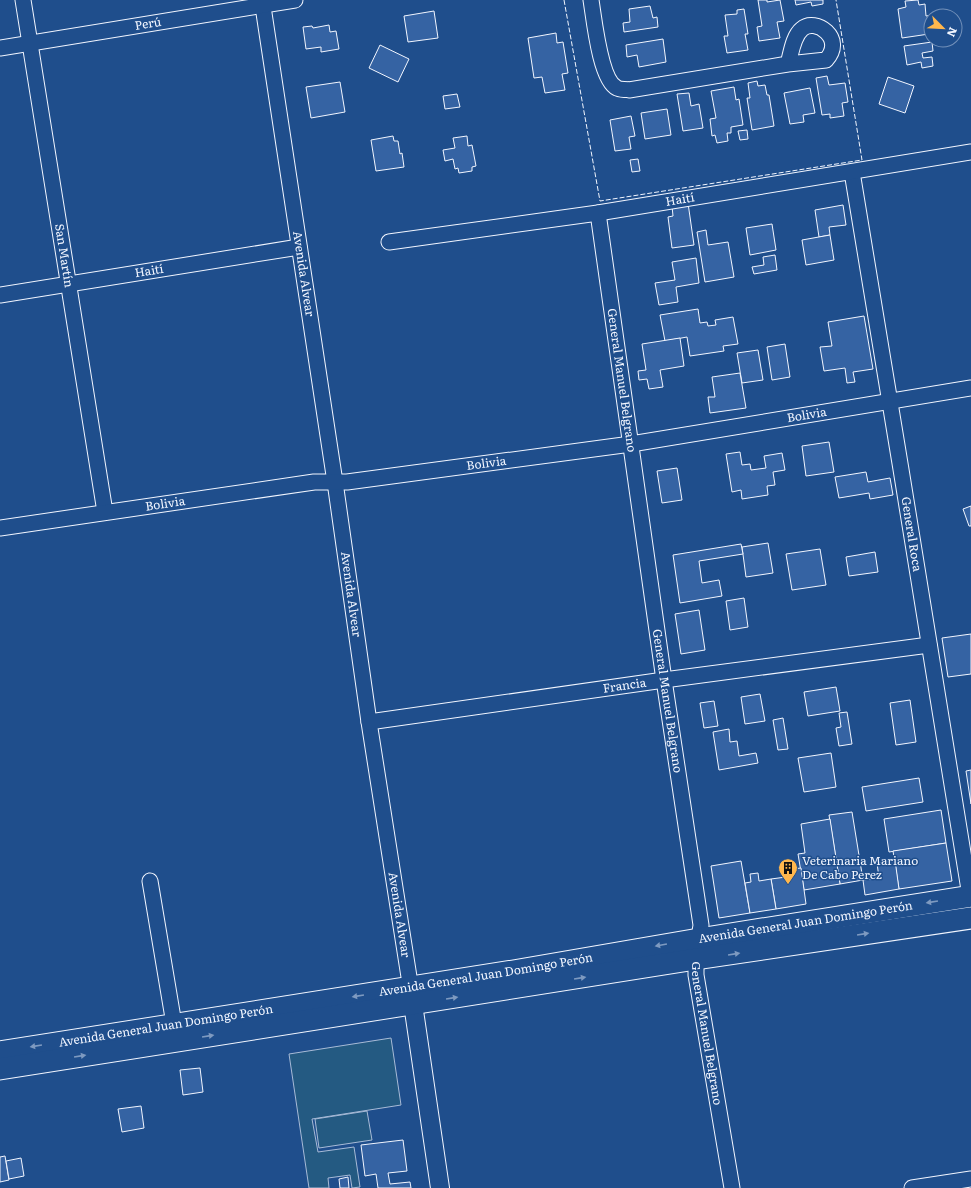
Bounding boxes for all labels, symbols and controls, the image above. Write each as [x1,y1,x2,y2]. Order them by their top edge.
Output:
north arrow [923,8,963,48]
street label: Perú [133,12,163,34]
text: N [944,25,962,40]
street label: Haití [664,187,696,210]
street label: San Martín [51,222,79,289]
street label: Avenida Alvear [289,230,320,318]
street label: Haití [133,259,165,281]
street label: General Manuel Belgrano [604,307,642,453]
street label: Bolivia [785,402,828,426]
street label: Bolivia [465,451,508,474]
street label: Bolivia [144,491,187,515]
street label: General Roca [898,495,927,573]
street label: Avenida Alvear [337,550,367,639]
street label: General Manuel Belgrano [649,628,688,774]
street label: Francia [601,673,648,697]
place label: Veterinaria Mariano De Cabo Perez [802,851,918,883]
building icon: Veterinaria Mariano De Cabo Perez [777,857,799,885]
street label: Avenida Alvear [385,871,416,959]
street label: Avenida General Juan Domingo Perón [697,895,914,947]
one-way arrow [926,899,939,905]
one-way arrow [857,931,869,937]
one-way arrow [655,943,667,949]
street label: Avenida General Juan Domingo Perón [377,947,594,1000]
one-way arrow [728,951,740,957]
street label: General Manuel Belgrano [688,962,728,1106]
one-way arrow [574,975,586,981]
one-way arrow [352,993,364,999]
one-way arrow [446,995,458,1001]
street label: Avenida General Juan Domingo Perón [57,999,274,1051]
one-way arrow [202,1033,215,1039]
one-way arrow [30,1043,42,1049]
one-way arrow [74,1053,86,1059]

